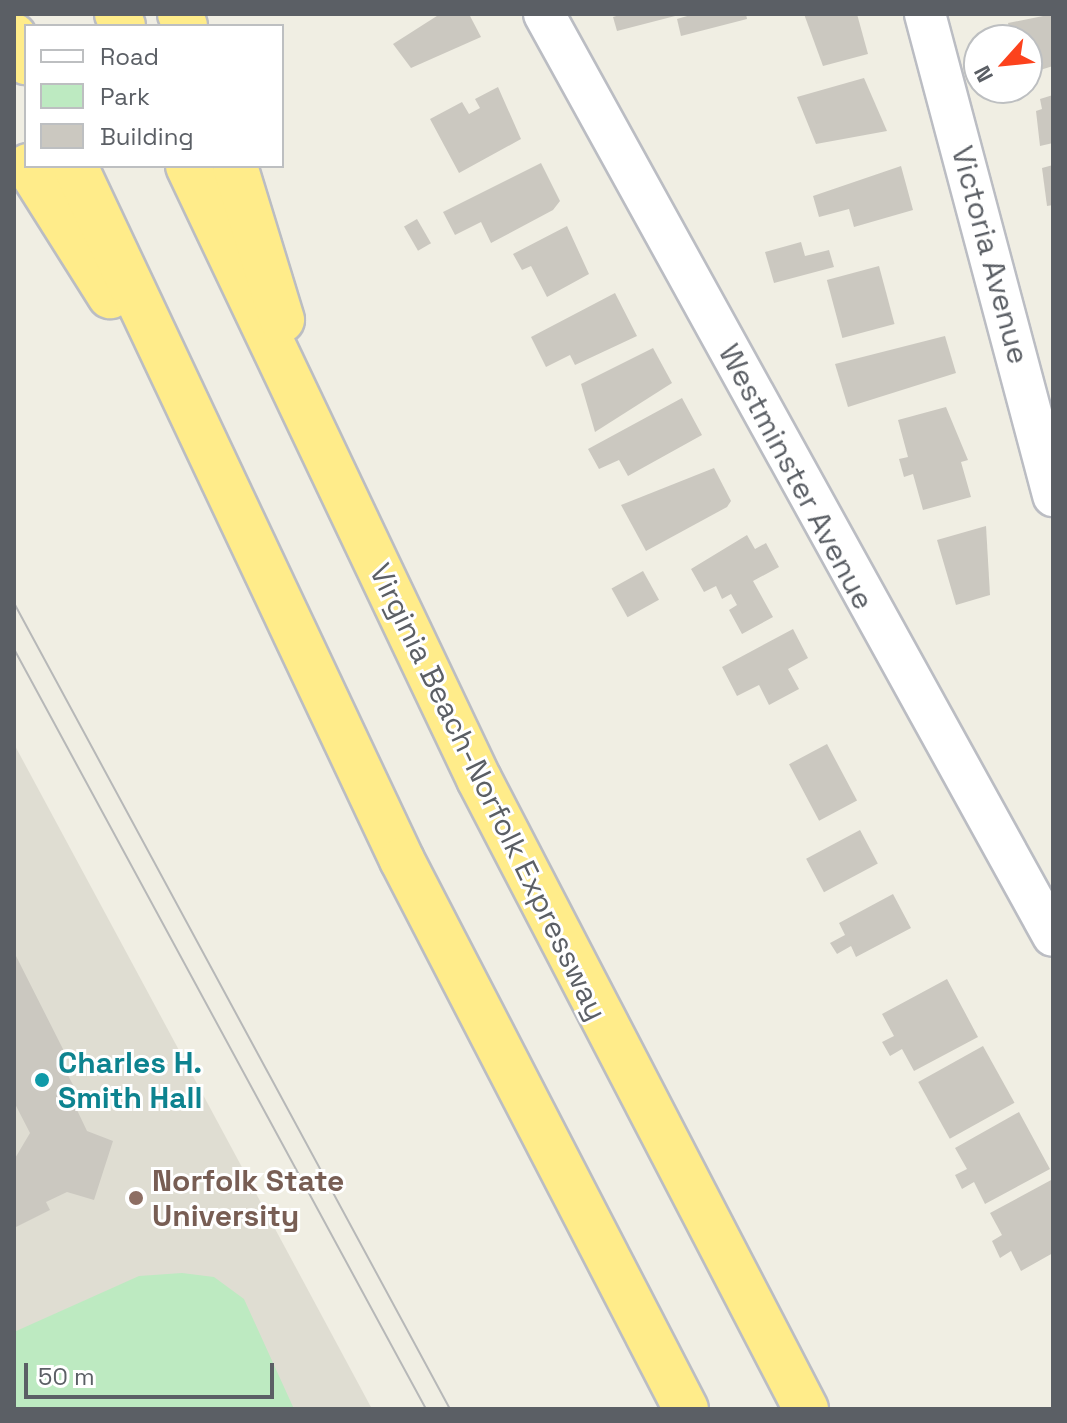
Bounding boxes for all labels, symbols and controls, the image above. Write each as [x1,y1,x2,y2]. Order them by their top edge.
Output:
legend [24,24,284,168]
north arrow [963,24,1043,104]
text: Road [100,41,159,72]
text: N [968,61,999,87]
text: Park [100,81,150,112]
text: Building [100,121,194,152]
street label: Victoria Avenue [944,142,1036,368]
street label: Westminster Avenue [711,338,881,616]
street label: Virginia Beach-Norfolk Expressway [361,558,615,1026]
place label: Charles H. Smith Hall [58,1045,203,1116]
marker: Charles H. Smith Hall [33,1071,51,1089]
place label: Norfolk State University [152,1163,344,1234]
marker: Norfolk State University [127,1189,145,1207]
scale bar [28,1347,278,1397]
text: 50 m [38,1361,95,1392]

